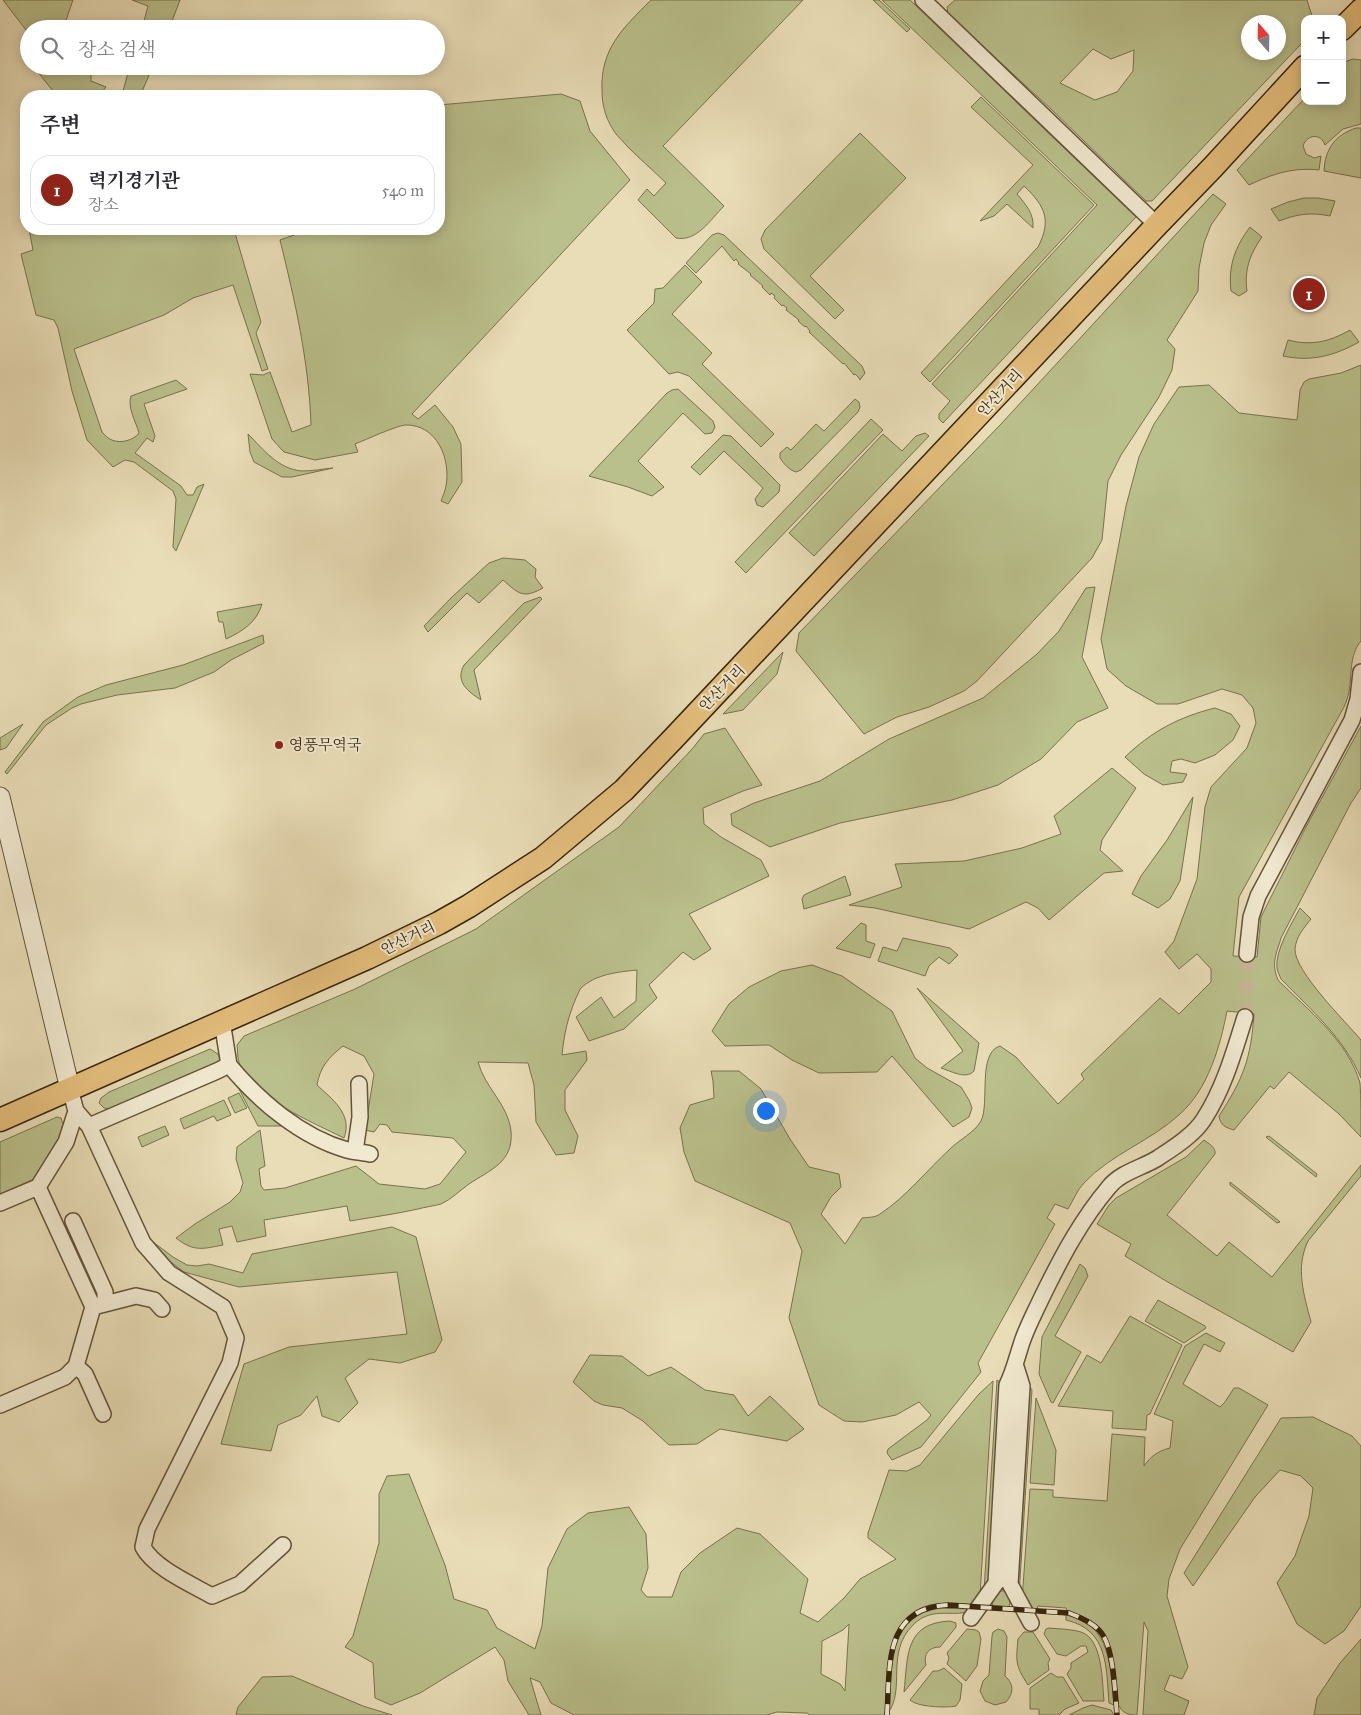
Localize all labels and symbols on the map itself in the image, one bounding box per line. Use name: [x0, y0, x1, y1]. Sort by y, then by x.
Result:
north arrow: [1241, 15, 1286, 60]
pin: 1: [1293, 275, 1325, 313]
street label: 안산거리: [974, 366, 1026, 420]
street label: 안산거리: [695, 661, 749, 715]
place label: 영풍무역국: [289, 736, 362, 754]
marker: 영풍무역국: [273, 739, 285, 751]
street label: 안산거리: [378, 917, 438, 959]
your location: [753, 1098, 779, 1124]

